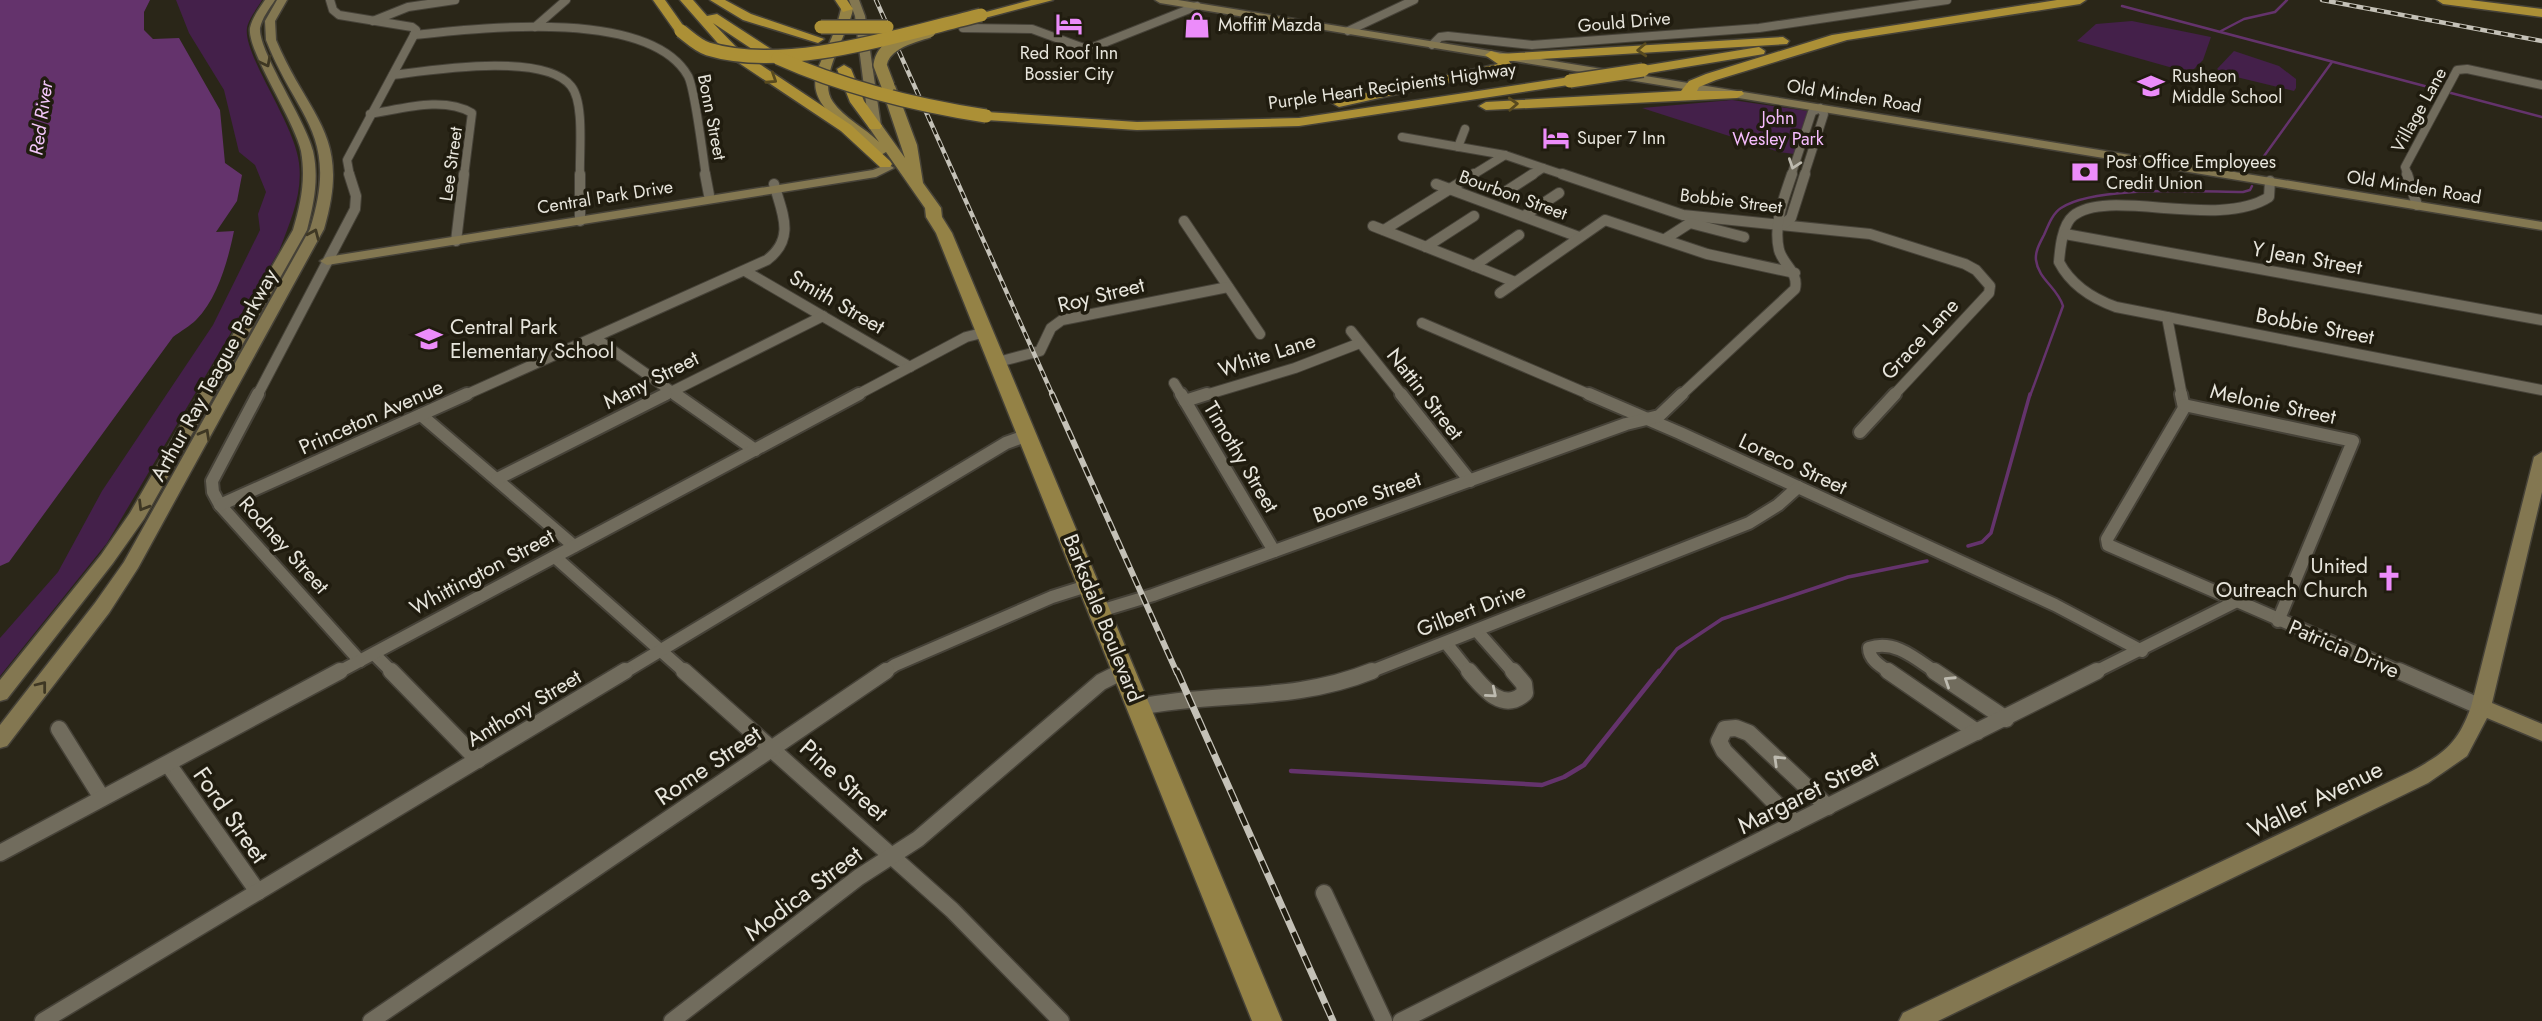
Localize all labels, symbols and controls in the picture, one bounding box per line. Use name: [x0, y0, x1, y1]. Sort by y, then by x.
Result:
street label: Gould Drive: [1577, 5, 1671, 39]
hotel icon: Red Roof Inn Bossier City: [1054, 9, 1084, 39]
shop icon: Moffitt Mazda: [1182, 10, 1212, 40]
place label: Moffitt Mazda: [1218, 12, 1322, 38]
place label: Red Roof Inn Bossier City: [1020, 40, 1118, 87]
one-way arrow: [1636, 43, 1647, 58]
one-way arrow: [258, 55, 272, 67]
street label: Purple Heart Recipients Highway: [1266, 56, 1518, 116]
place label: Rusheon Middle School: [2172, 63, 2282, 110]
street label: Village Lane: [2385, 63, 2453, 157]
one-way arrow: [764, 71, 777, 84]
school or university icon: Rusheon Middle School: [2136, 71, 2166, 101]
street label: Bonn Street: [691, 72, 733, 163]
street label: Old Minden Road: [1785, 73, 1923, 119]
water label: Red River: [22, 77, 60, 157]
one-way arrow: [1508, 97, 1519, 112]
park label: John Wesley Park: [1732, 105, 1824, 152]
hotel icon: Super 7 Inn: [1541, 123, 1571, 153]
street label: Lee Street: [433, 124, 469, 203]
place label: Super 7 Inn: [1577, 125, 1666, 151]
place label: Post Office Employees Credit Union: [2106, 149, 2276, 196]
bank icon: Post Office Employees Credit Union: [2070, 157, 2100, 187]
one-way arrow: [1788, 158, 1802, 170]
street label: Bourbon Street: [1455, 163, 1571, 227]
street label: Old Minden Road: [2345, 164, 2483, 210]
street label: Central Park Drive: [535, 173, 675, 221]
street label: Bobbie Street: [1678, 182, 1784, 220]
one-way arrow: [306, 229, 320, 242]
street label: Y Jean Street: [2250, 234, 2364, 282]
street label: Arthur Ray Teague Parkway: [143, 263, 285, 487]
street label: Smith Street: [784, 263, 890, 341]
street label: Roy Street: [1054, 270, 1148, 320]
street label: Grace Lane: [1874, 291, 1966, 387]
street label: Bobbie Street: [2253, 300, 2377, 352]
place label: Central Park Elementary School: [450, 312, 614, 366]
school or university icon: Central Park Elementary School: [414, 324, 444, 354]
street label: White Lane: [1214, 325, 1320, 385]
street label: Nattin Street: [1380, 342, 1470, 446]
street label: Many Street: [598, 343, 704, 417]
street label: Princeton Avenue: [294, 372, 448, 462]
street label: Melonie Street: [2207, 376, 2339, 432]
street label: Timothy Street: [1196, 396, 1286, 518]
street label: Loreco Street: [1734, 426, 1852, 502]
one-way arrow: [197, 428, 210, 441]
street label: Boone Street: [1309, 464, 1425, 530]
street label: Rodney Street: [232, 489, 336, 601]
one-way arrow: [139, 498, 152, 511]
street label: Whittington Street: [404, 521, 560, 623]
street label: Barksdale Boulevard: [1056, 529, 1150, 707]
place label: United Outreach Church: [2216, 551, 2368, 605]
church icon: United Outreach Church: [2374, 563, 2404, 593]
street label: Gilbert Drive: [1412, 575, 1530, 645]
street label: Patricia Drive: [2284, 612, 2404, 686]
street label: Anthony Street: [461, 662, 587, 754]
one-way arrow: [1943, 677, 1956, 690]
one-way arrow: [33, 681, 46, 694]
one-way arrow: [1484, 685, 1497, 697]
street label: Rome Street: [648, 716, 769, 814]
street label: Pine Street: [792, 731, 896, 830]
street label: Margaret Street: [1731, 741, 1885, 843]
street label: Waller Avenue: [2241, 751, 2389, 847]
one-way arrow: [1773, 756, 1786, 768]
street label: Ford Street: [185, 760, 277, 871]
street label: Modica Street: [737, 837, 870, 949]

